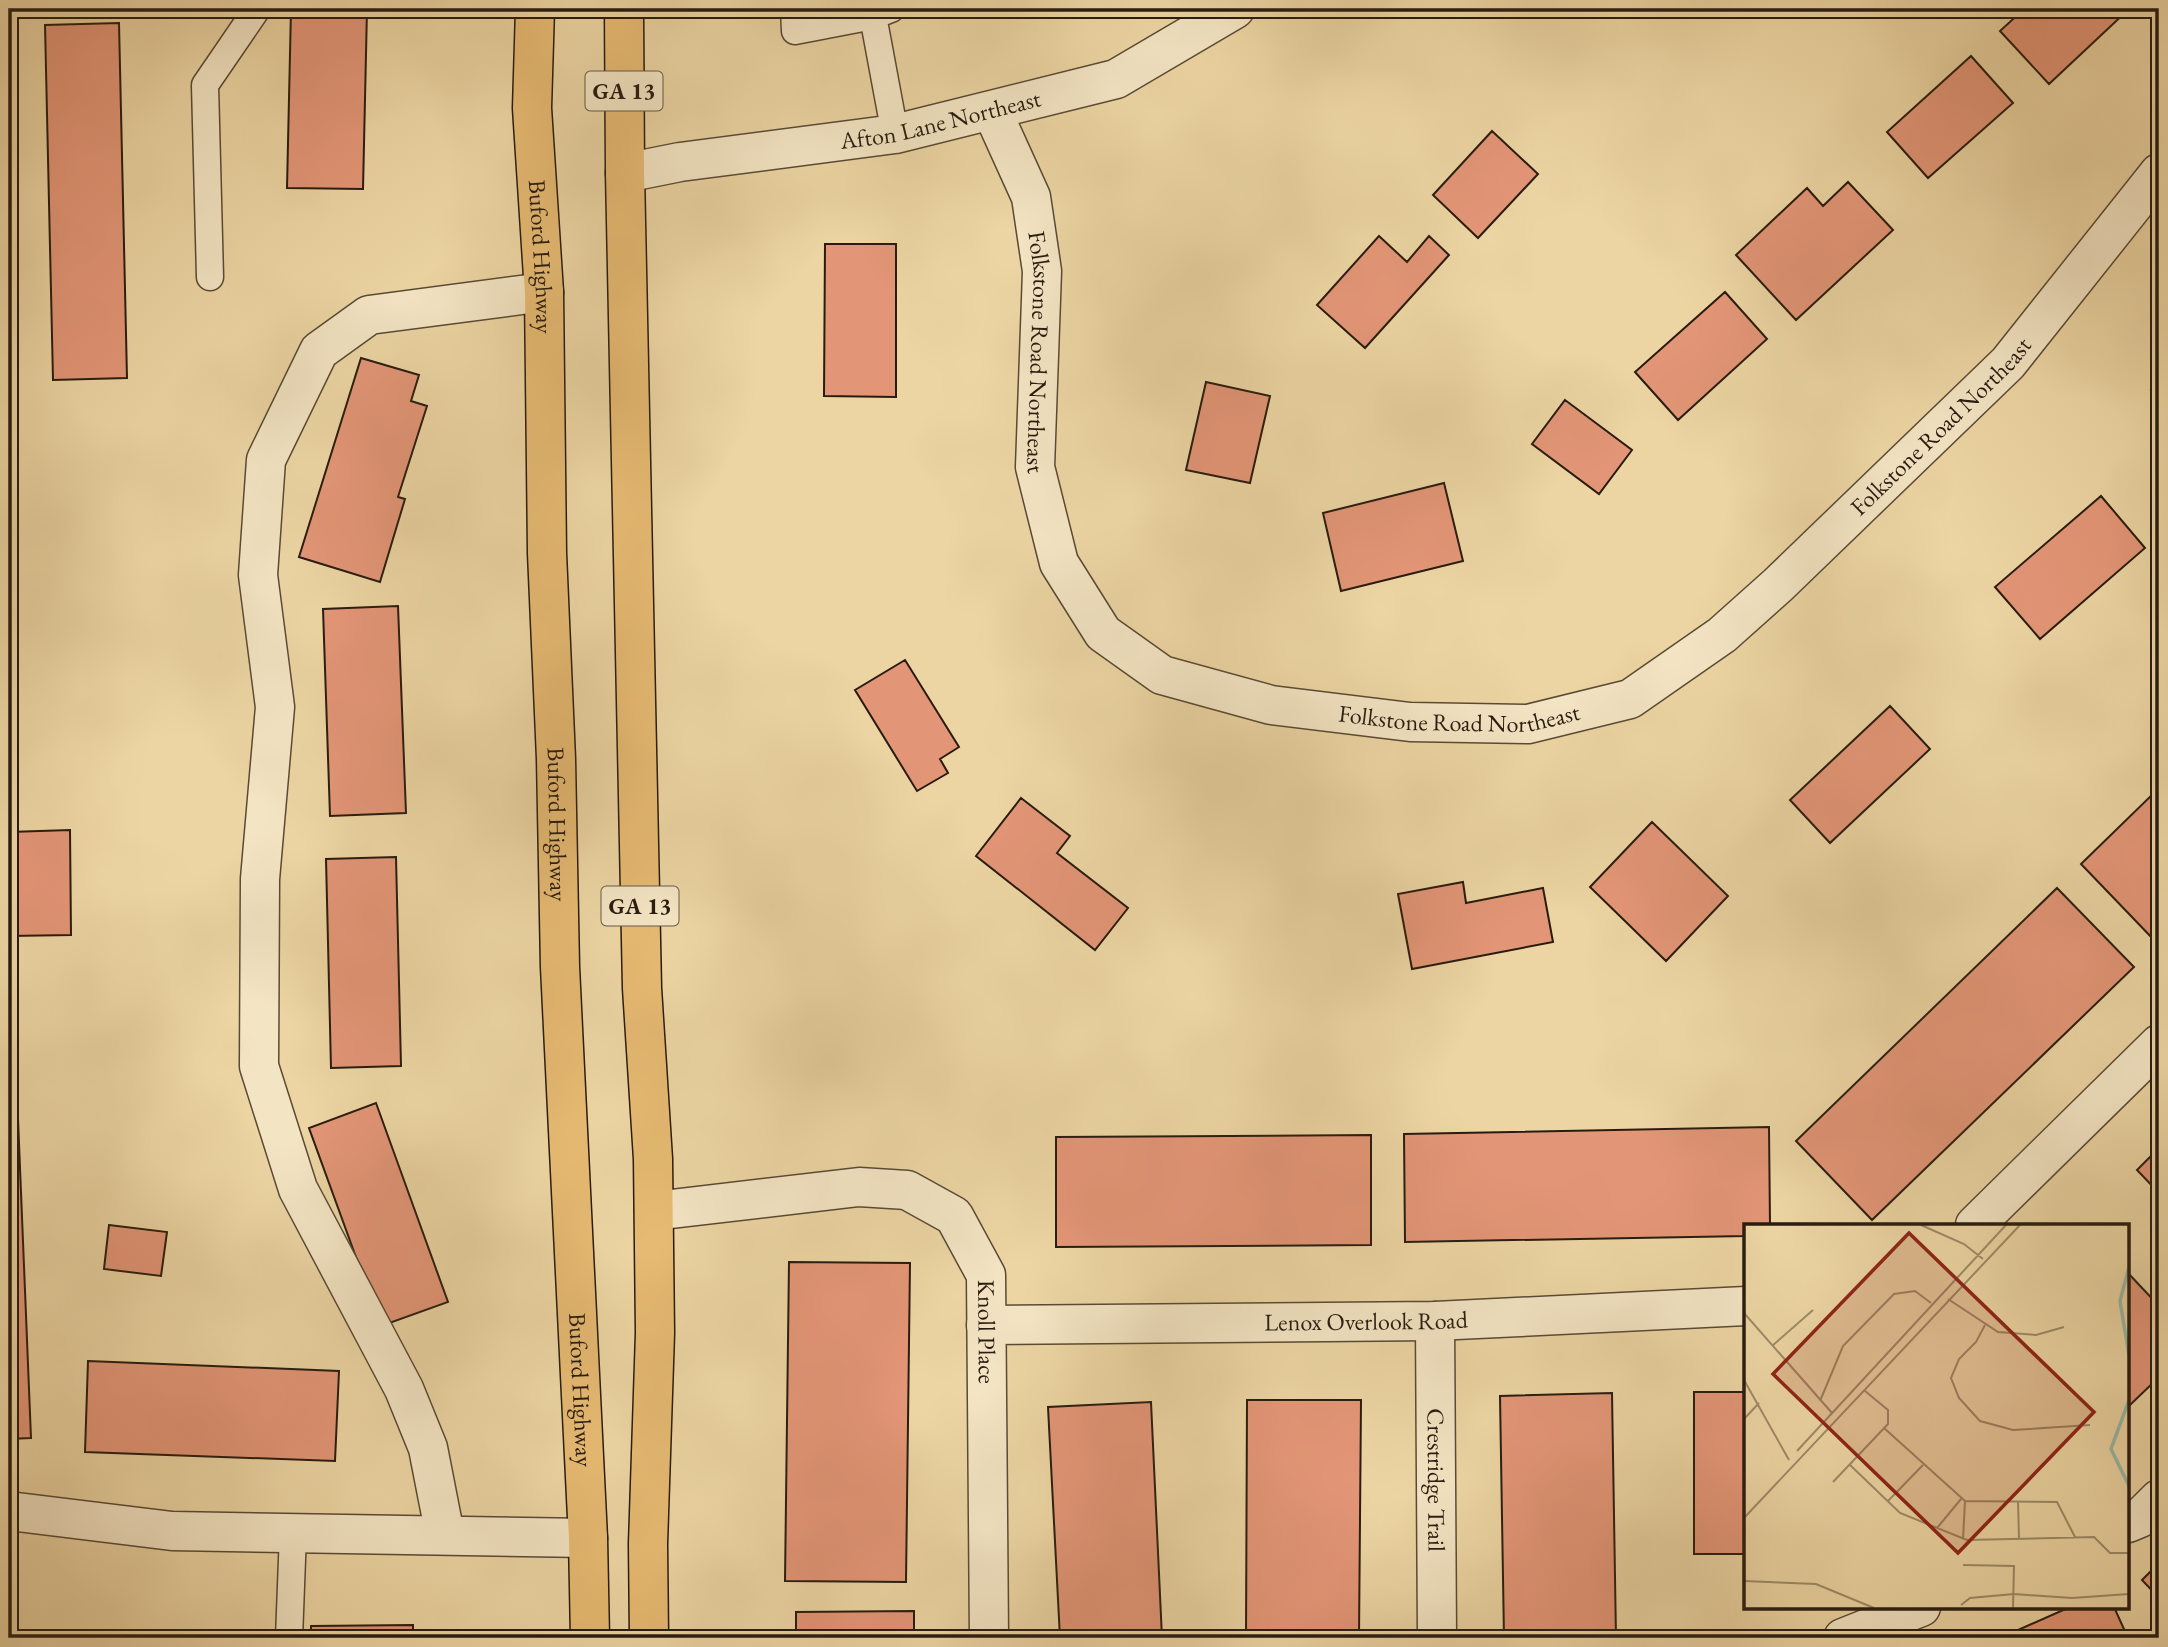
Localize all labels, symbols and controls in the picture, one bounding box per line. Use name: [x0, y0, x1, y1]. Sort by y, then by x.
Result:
road number: GA 13: [586, 72, 662, 110]
street label: Afton Lane Northeast: [837, 82, 1044, 156]
street label: Buford Highway: [522, 179, 560, 334]
street label: Folkstone Road Northeast: [1020, 229, 1058, 477]
street label: Folkstone Road Northeast: [1843, 330, 2038, 522]
street label: Folkstone Road Northeast: [1337, 696, 1583, 739]
street label: Buford Highway: [541, 747, 575, 902]
road number: GA 13: [602, 886, 678, 925]
inset map: [1744, 1224, 2130, 1608]
street label: Knoll Place: [971, 1279, 1003, 1384]
street label: Lenox Overlook Road: [1264, 1303, 1469, 1338]
street label: Buford Highway: [562, 1312, 601, 1468]
street label: Crestridge Trail: [1421, 1408, 1452, 1552]

